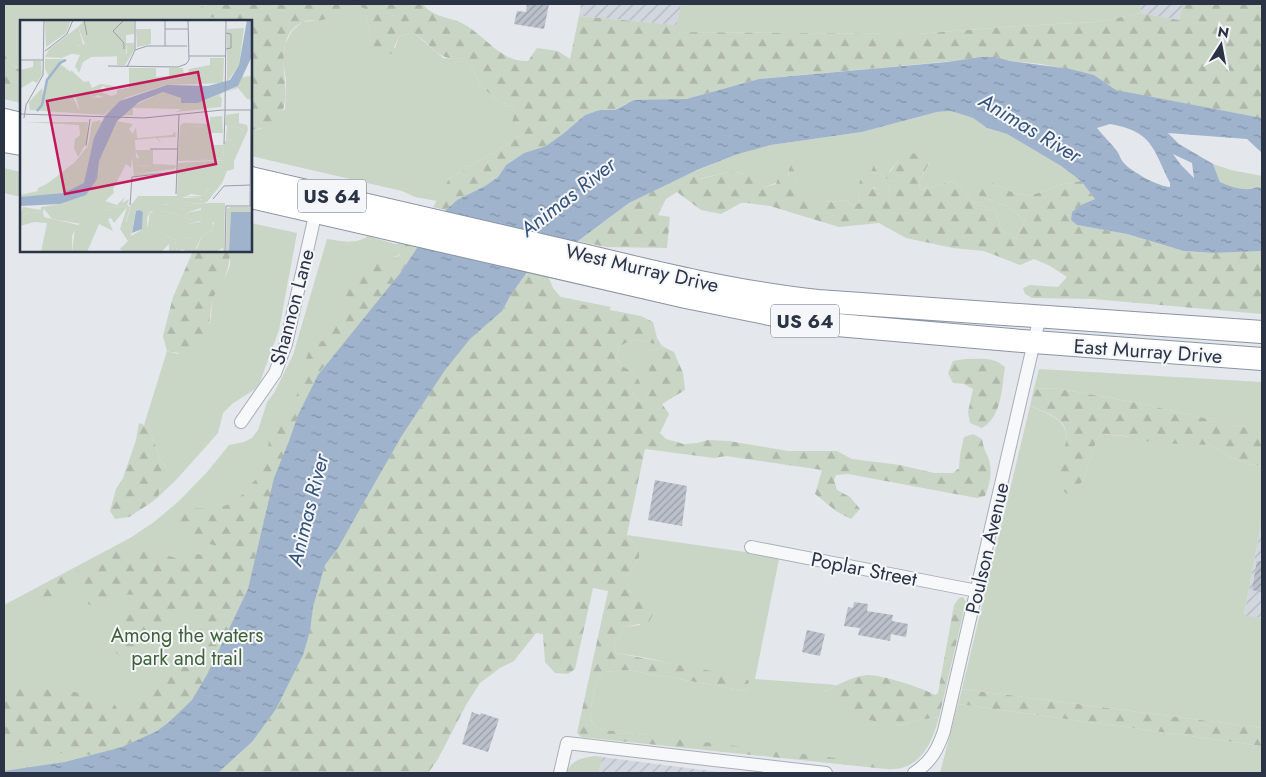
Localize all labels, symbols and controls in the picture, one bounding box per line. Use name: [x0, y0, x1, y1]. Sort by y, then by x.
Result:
inset map: [20, 20, 252, 252]
north arrow: [1196, 20, 1246, 70]
text: N: [1216, 21, 1231, 43]
water label: Animas River: [972, 85, 1088, 171]
water label: Animas River: [513, 149, 623, 245]
road number: US 64: [298, 180, 366, 212]
street label: West Murray Drive: [562, 237, 721, 300]
street label: Shannon Lane: [263, 246, 322, 368]
road number: US 64: [771, 304, 839, 338]
street label: East Murray Drive: [1073, 332, 1223, 371]
water label: Animas River: [279, 450, 337, 570]
street label: Poulson Avenue: [958, 479, 1017, 617]
street label: Poplar Street: [808, 545, 920, 594]
park label: Among the waters park and trail: [111, 621, 263, 673]

